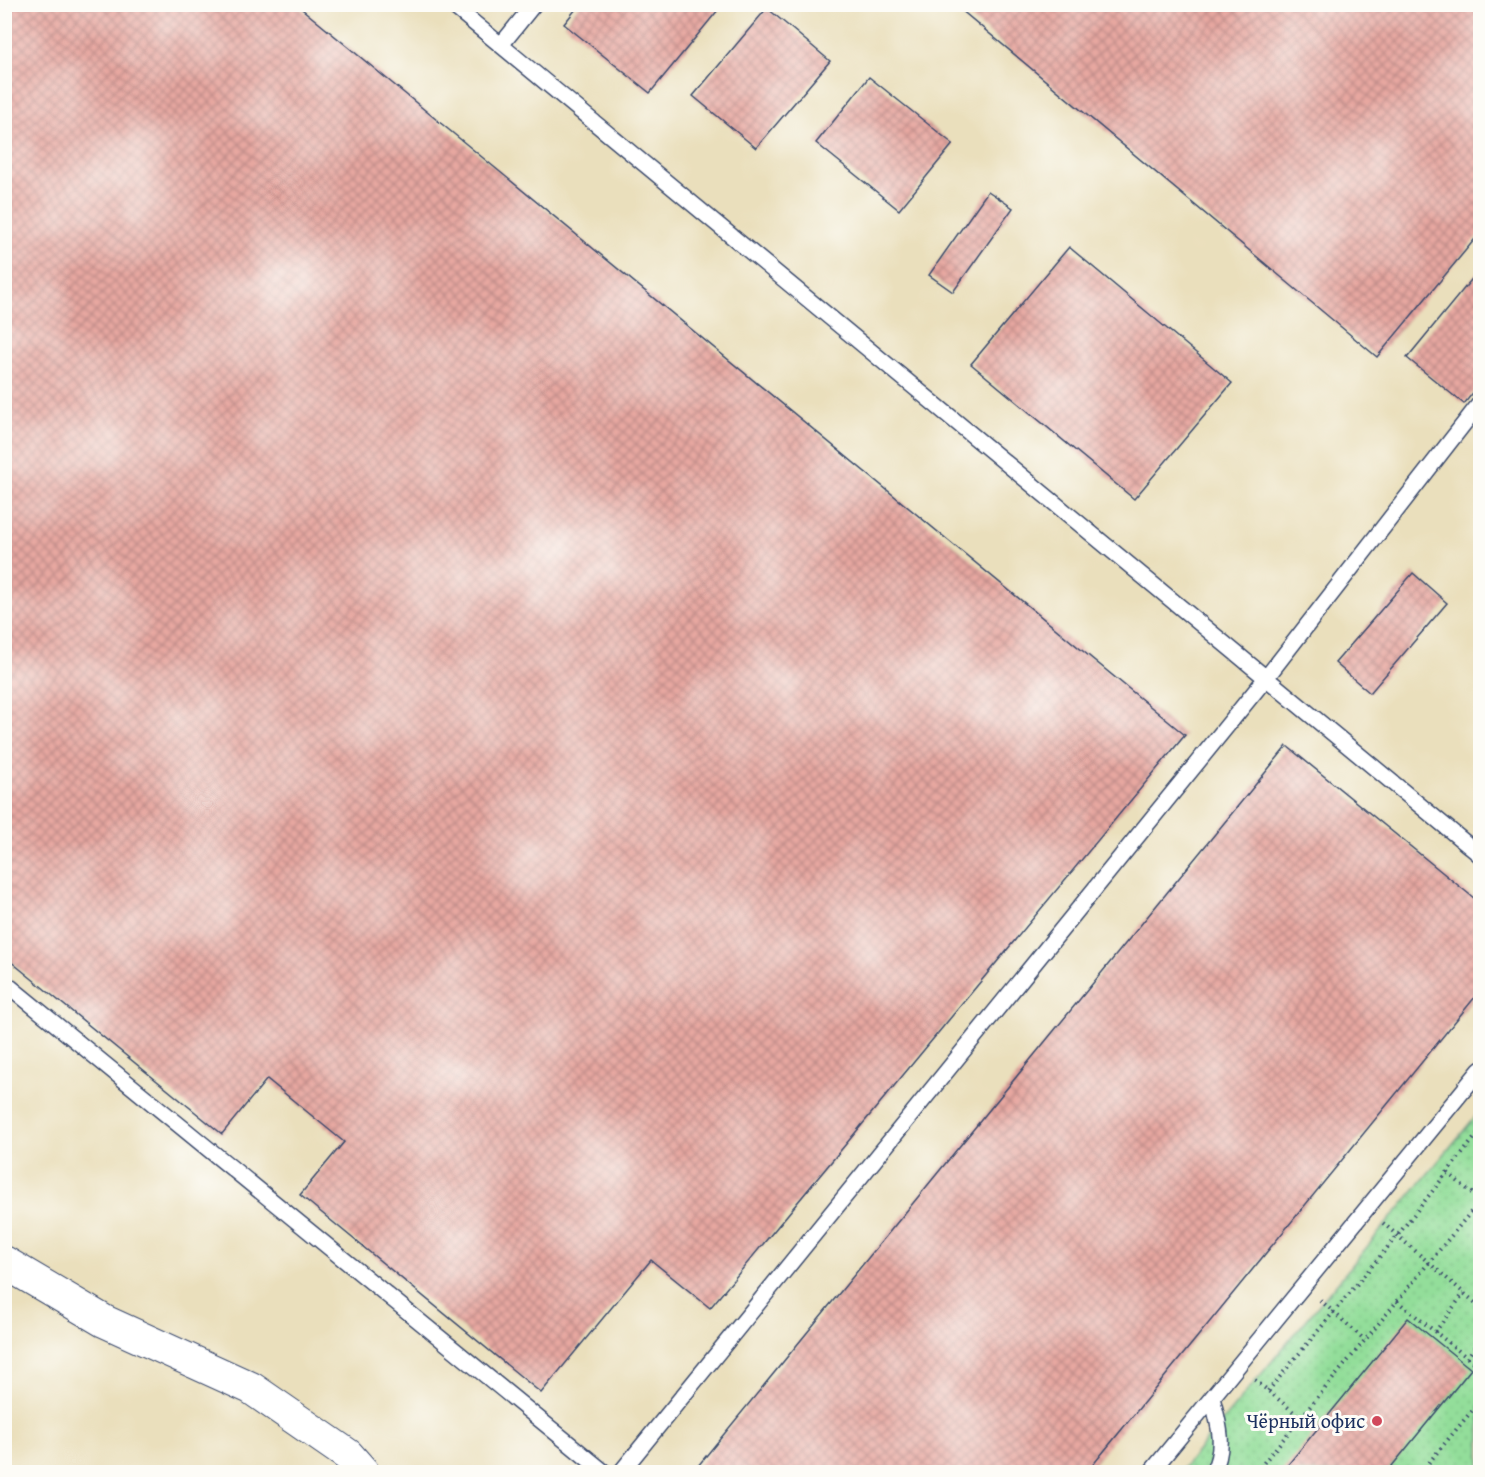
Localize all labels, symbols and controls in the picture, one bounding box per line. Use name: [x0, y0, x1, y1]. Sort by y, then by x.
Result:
place label: Чёрный офис: [1246, 1406, 1365, 1435]
marker: Чёрный офис: [1370, 1414, 1384, 1428]

